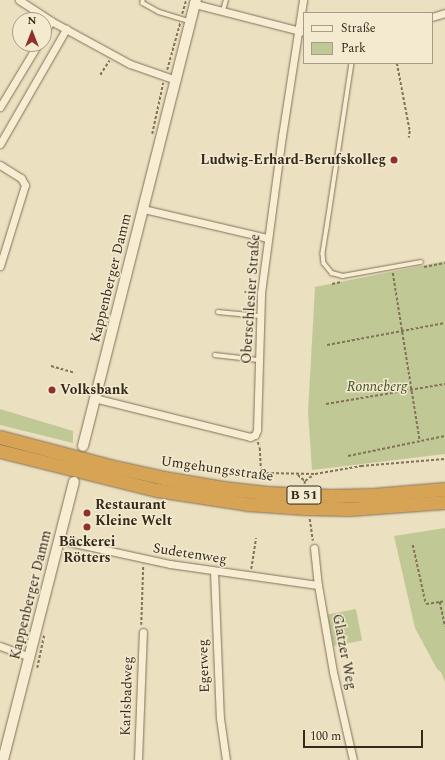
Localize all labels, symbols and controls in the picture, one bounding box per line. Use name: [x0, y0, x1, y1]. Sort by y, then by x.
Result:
north arrow: [12, 12, 52, 52]
text: N: [28, 12, 36, 29]
legend: [303, 12, 433, 64]
text: Straße: [341, 19, 376, 38]
text: Park: [341, 39, 366, 58]
place label: Ludwig-Erhard-Berufskolleg: [200, 152, 386, 168]
marker: Ludwig-Erhard-Berufskolleg: [389, 155, 399, 165]
street label: Kappenberger Damm: [87, 212, 135, 344]
street label: Oberschlesier Straße: [238, 234, 264, 364]
park label: Ronneberg: [347, 379, 407, 395]
place label: Volksbank: [60, 382, 129, 398]
marker: Volksbank: [47, 385, 57, 395]
street label: Umgehungsstraße: [160, 453, 274, 485]
road number: B 51: [286, 484, 322, 506]
place label: Restaurant Kleine Welt: [95, 497, 172, 530]
marker: Restaurant Kleine Welt: [82, 508, 92, 518]
marker: Bäckerei Rötters: [82, 522, 92, 532]
street label: Kappenberger Damm: [7, 529, 55, 661]
place label: Bäckerei Rötters: [59, 534, 115, 566]
street label: Sudetenweg: [152, 540, 228, 568]
street label: Glatzer Weg: [328, 613, 360, 691]
street label: Egerweg: [195, 639, 213, 693]
street label: Karlsbadweg: [117, 656, 137, 736]
scale bar: [305, 722, 425, 748]
text: 100 m: [310, 727, 341, 746]

